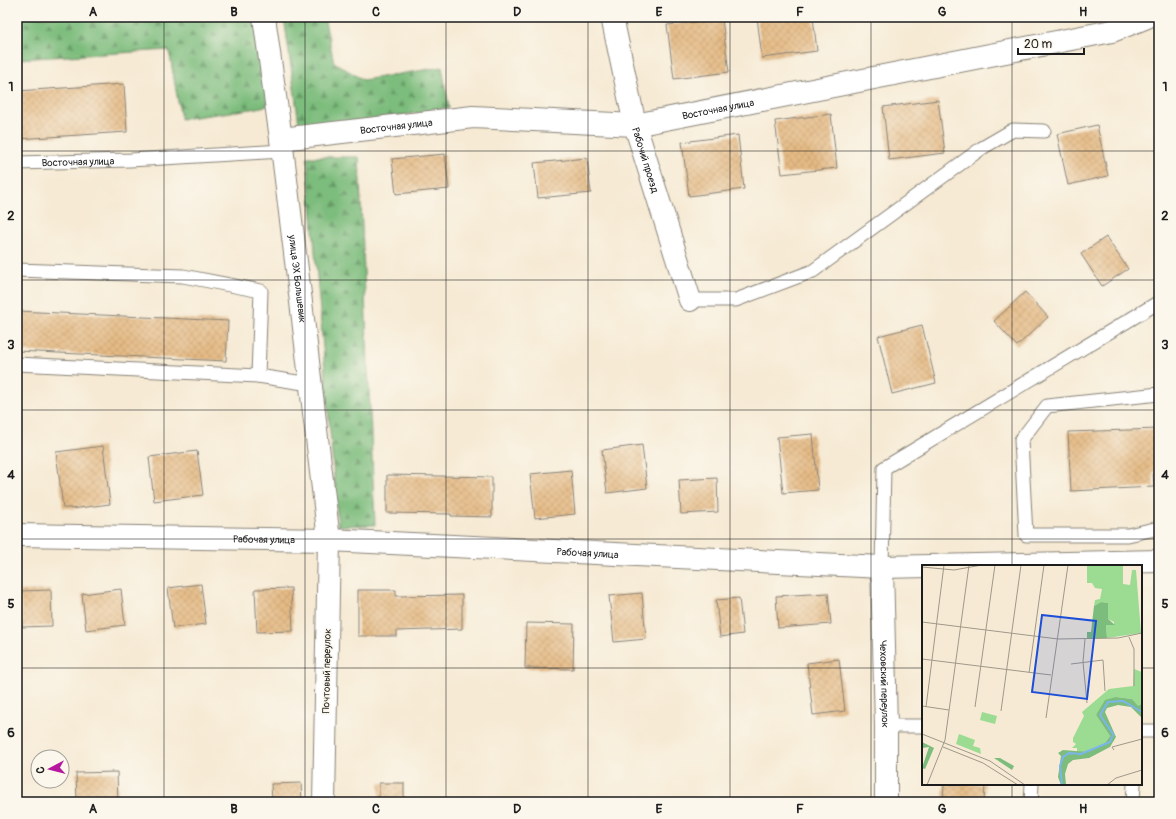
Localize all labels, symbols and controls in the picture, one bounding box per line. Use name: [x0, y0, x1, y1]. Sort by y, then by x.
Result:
text: A: [89, 4, 98, 20]
text: B: [230, 4, 238, 20]
text: C: [372, 4, 380, 20]
text: D: [513, 4, 521, 20]
text: E: [656, 4, 663, 20]
text: F: [796, 4, 804, 20]
text: G: [938, 4, 947, 20]
text: H: [1079, 4, 1087, 20]
scale bar: [1018, 30, 1084, 56]
text: 20 m: [1024, 37, 1053, 52]
text: 1: [8, 79, 14, 95]
text: 1: [1162, 79, 1168, 95]
street label: Восточная улица: [681, 97, 755, 123]
street label: Восточная улица: [359, 117, 434, 137]
street label: Рабочий проезд: [629, 126, 661, 194]
street label: Восточная улица: [41, 155, 115, 169]
text: 2: [7, 208, 15, 224]
text: 2: [1161, 208, 1169, 224]
street label: улица ЭХ Большевик: [286, 233, 308, 324]
text: 3: [7, 337, 15, 353]
text: 3: [1161, 337, 1169, 353]
text: 4: [7, 467, 15, 483]
text: 4: [1161, 467, 1169, 483]
street label: Рабочая улица: [233, 533, 295, 546]
street label: Рабочая улица: [556, 546, 619, 561]
inset map: [922, 565, 1142, 785]
text: 5: [7, 596, 15, 612]
text: 5: [1161, 596, 1169, 612]
street label: Почтовый переулок: [320, 628, 334, 714]
street label: Чеховский переулок: [877, 640, 891, 728]
text: 6: [7, 725, 15, 741]
text: 6: [1161, 725, 1169, 741]
north arrow: [30, 749, 70, 789]
text: С: [34, 766, 47, 774]
text: A: [89, 801, 98, 817]
text: B: [230, 801, 238, 817]
text: C: [372, 801, 380, 817]
text: D: [513, 801, 521, 817]
text: E: [656, 801, 663, 817]
text: F: [796, 801, 804, 817]
text: G: [938, 801, 947, 817]
text: H: [1079, 801, 1087, 817]

